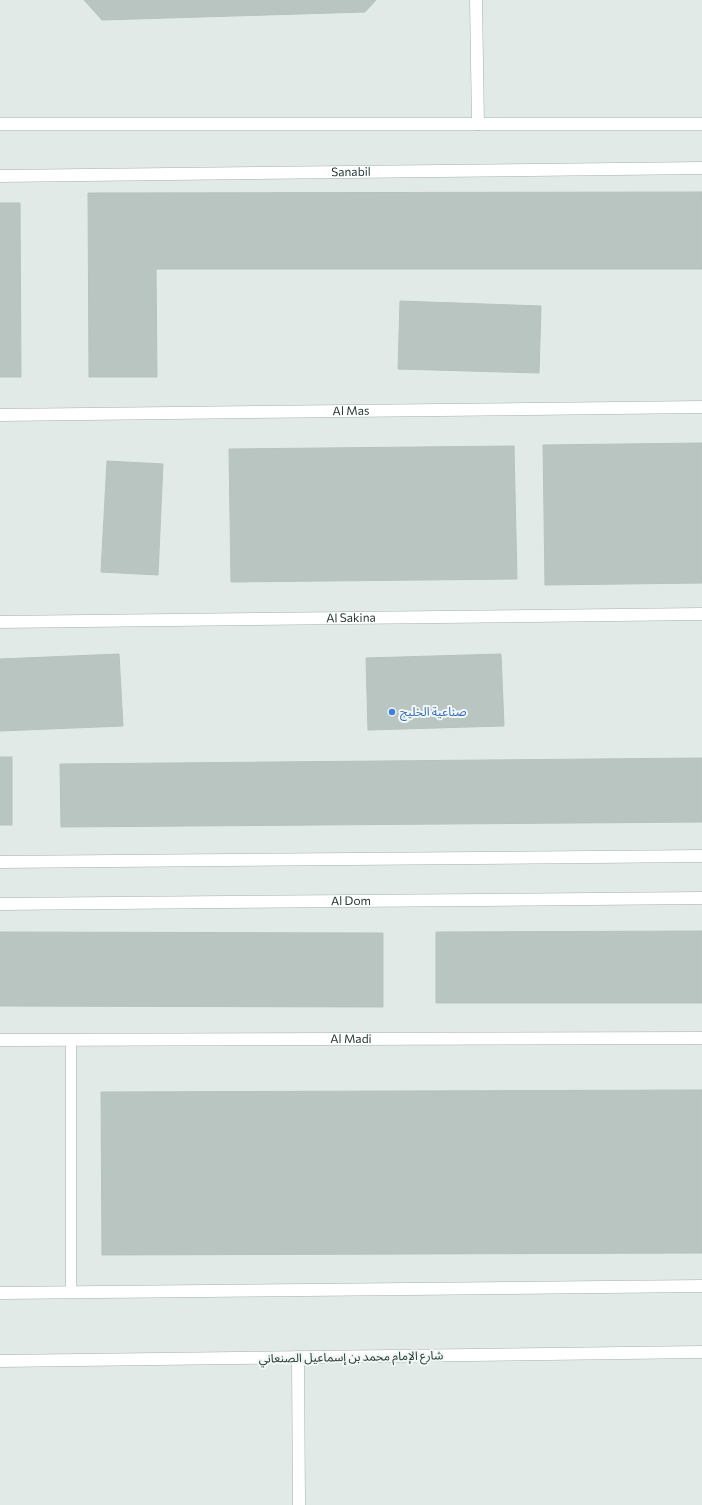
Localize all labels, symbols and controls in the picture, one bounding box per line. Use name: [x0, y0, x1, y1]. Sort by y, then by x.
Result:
street label: Sanabil: [331, 164, 371, 178]
street label: Al Mas: [332, 403, 369, 417]
street label: Al Sakina: [326, 610, 376, 624]
place label: صناعية الخليج: [400, 704, 467, 721]
marker: صناعية الخليج: [387, 707, 397, 717]
street label: Al Dom: [331, 893, 371, 907]
street label: Al Madi: [330, 1031, 372, 1045]
street label: شارع الإمام محمد بن إسماعيل الصنعاني: [258, 1347, 444, 1368]

